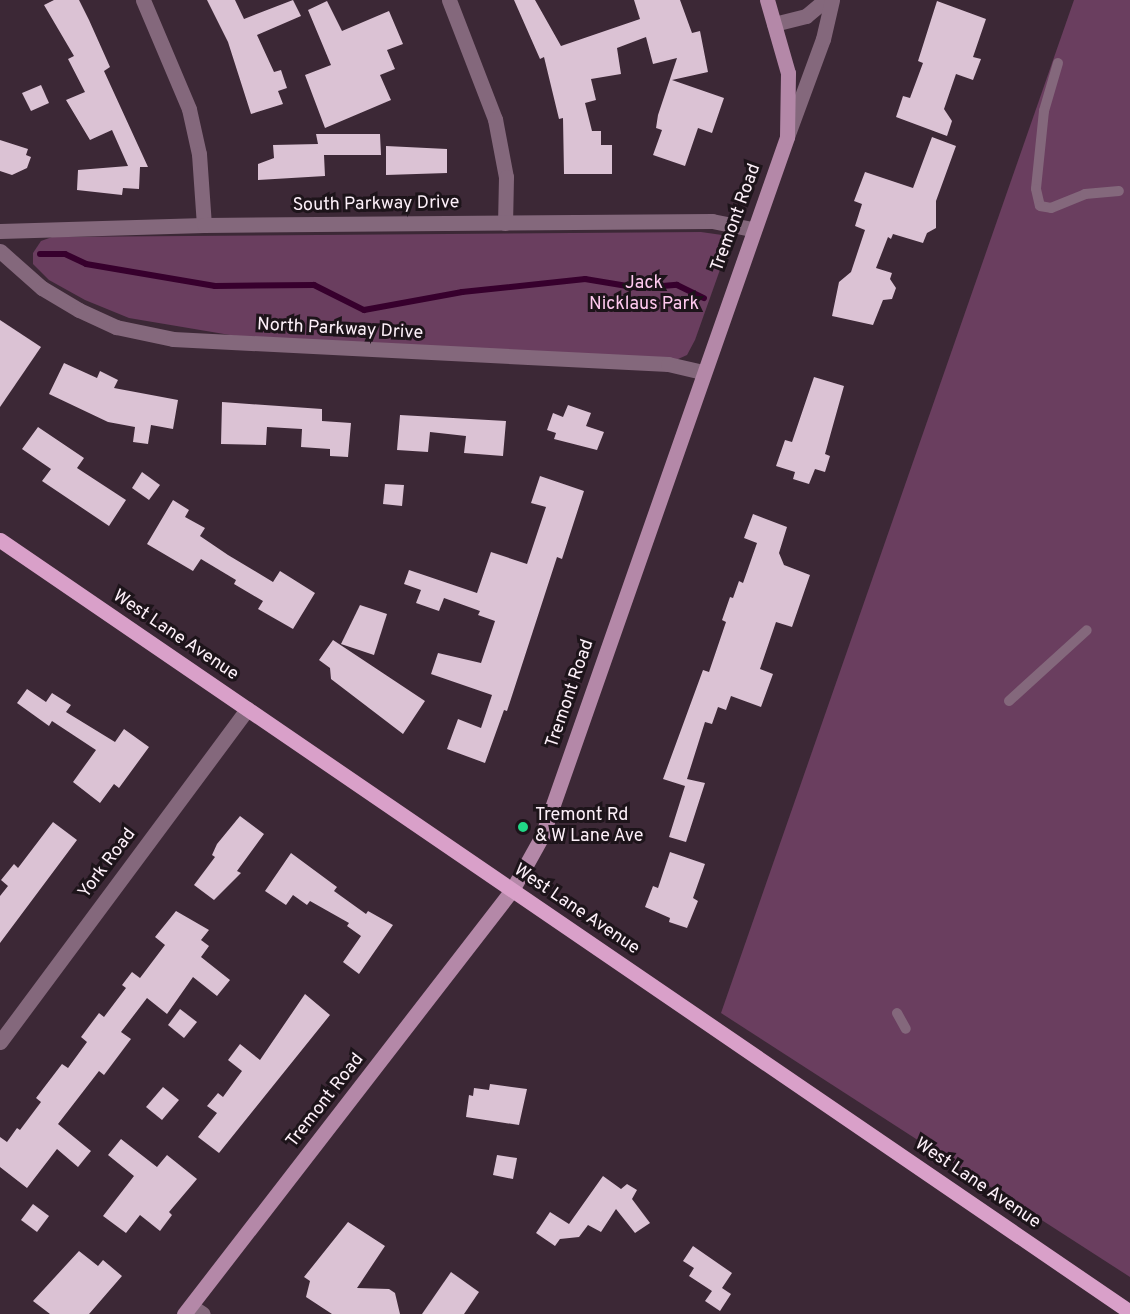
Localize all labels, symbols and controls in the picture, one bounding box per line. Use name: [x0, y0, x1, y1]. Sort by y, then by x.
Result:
street label: Tremont Road: [707, 161, 767, 275]
street label: South Parkway Drive: [292, 193, 460, 217]
park label: Jack Nicklaus Park: [589, 274, 699, 316]
street label: North Parkway Drive: [256, 315, 424, 345]
street label: West Lane Avenue: [108, 586, 242, 686]
street label: Tremont Road: [542, 637, 600, 751]
place label: Tremont Rd & W Lane Ave: [535, 806, 645, 848]
marker: Tremont Rd & W Lane Ave: [516, 820, 530, 834]
street label: York Road: [75, 825, 141, 903]
street label: West Lane Avenue: [509, 860, 643, 960]
street label: Tremont Road: [283, 1050, 369, 1152]
street label: West Lane Avenue: [910, 1134, 1044, 1234]

